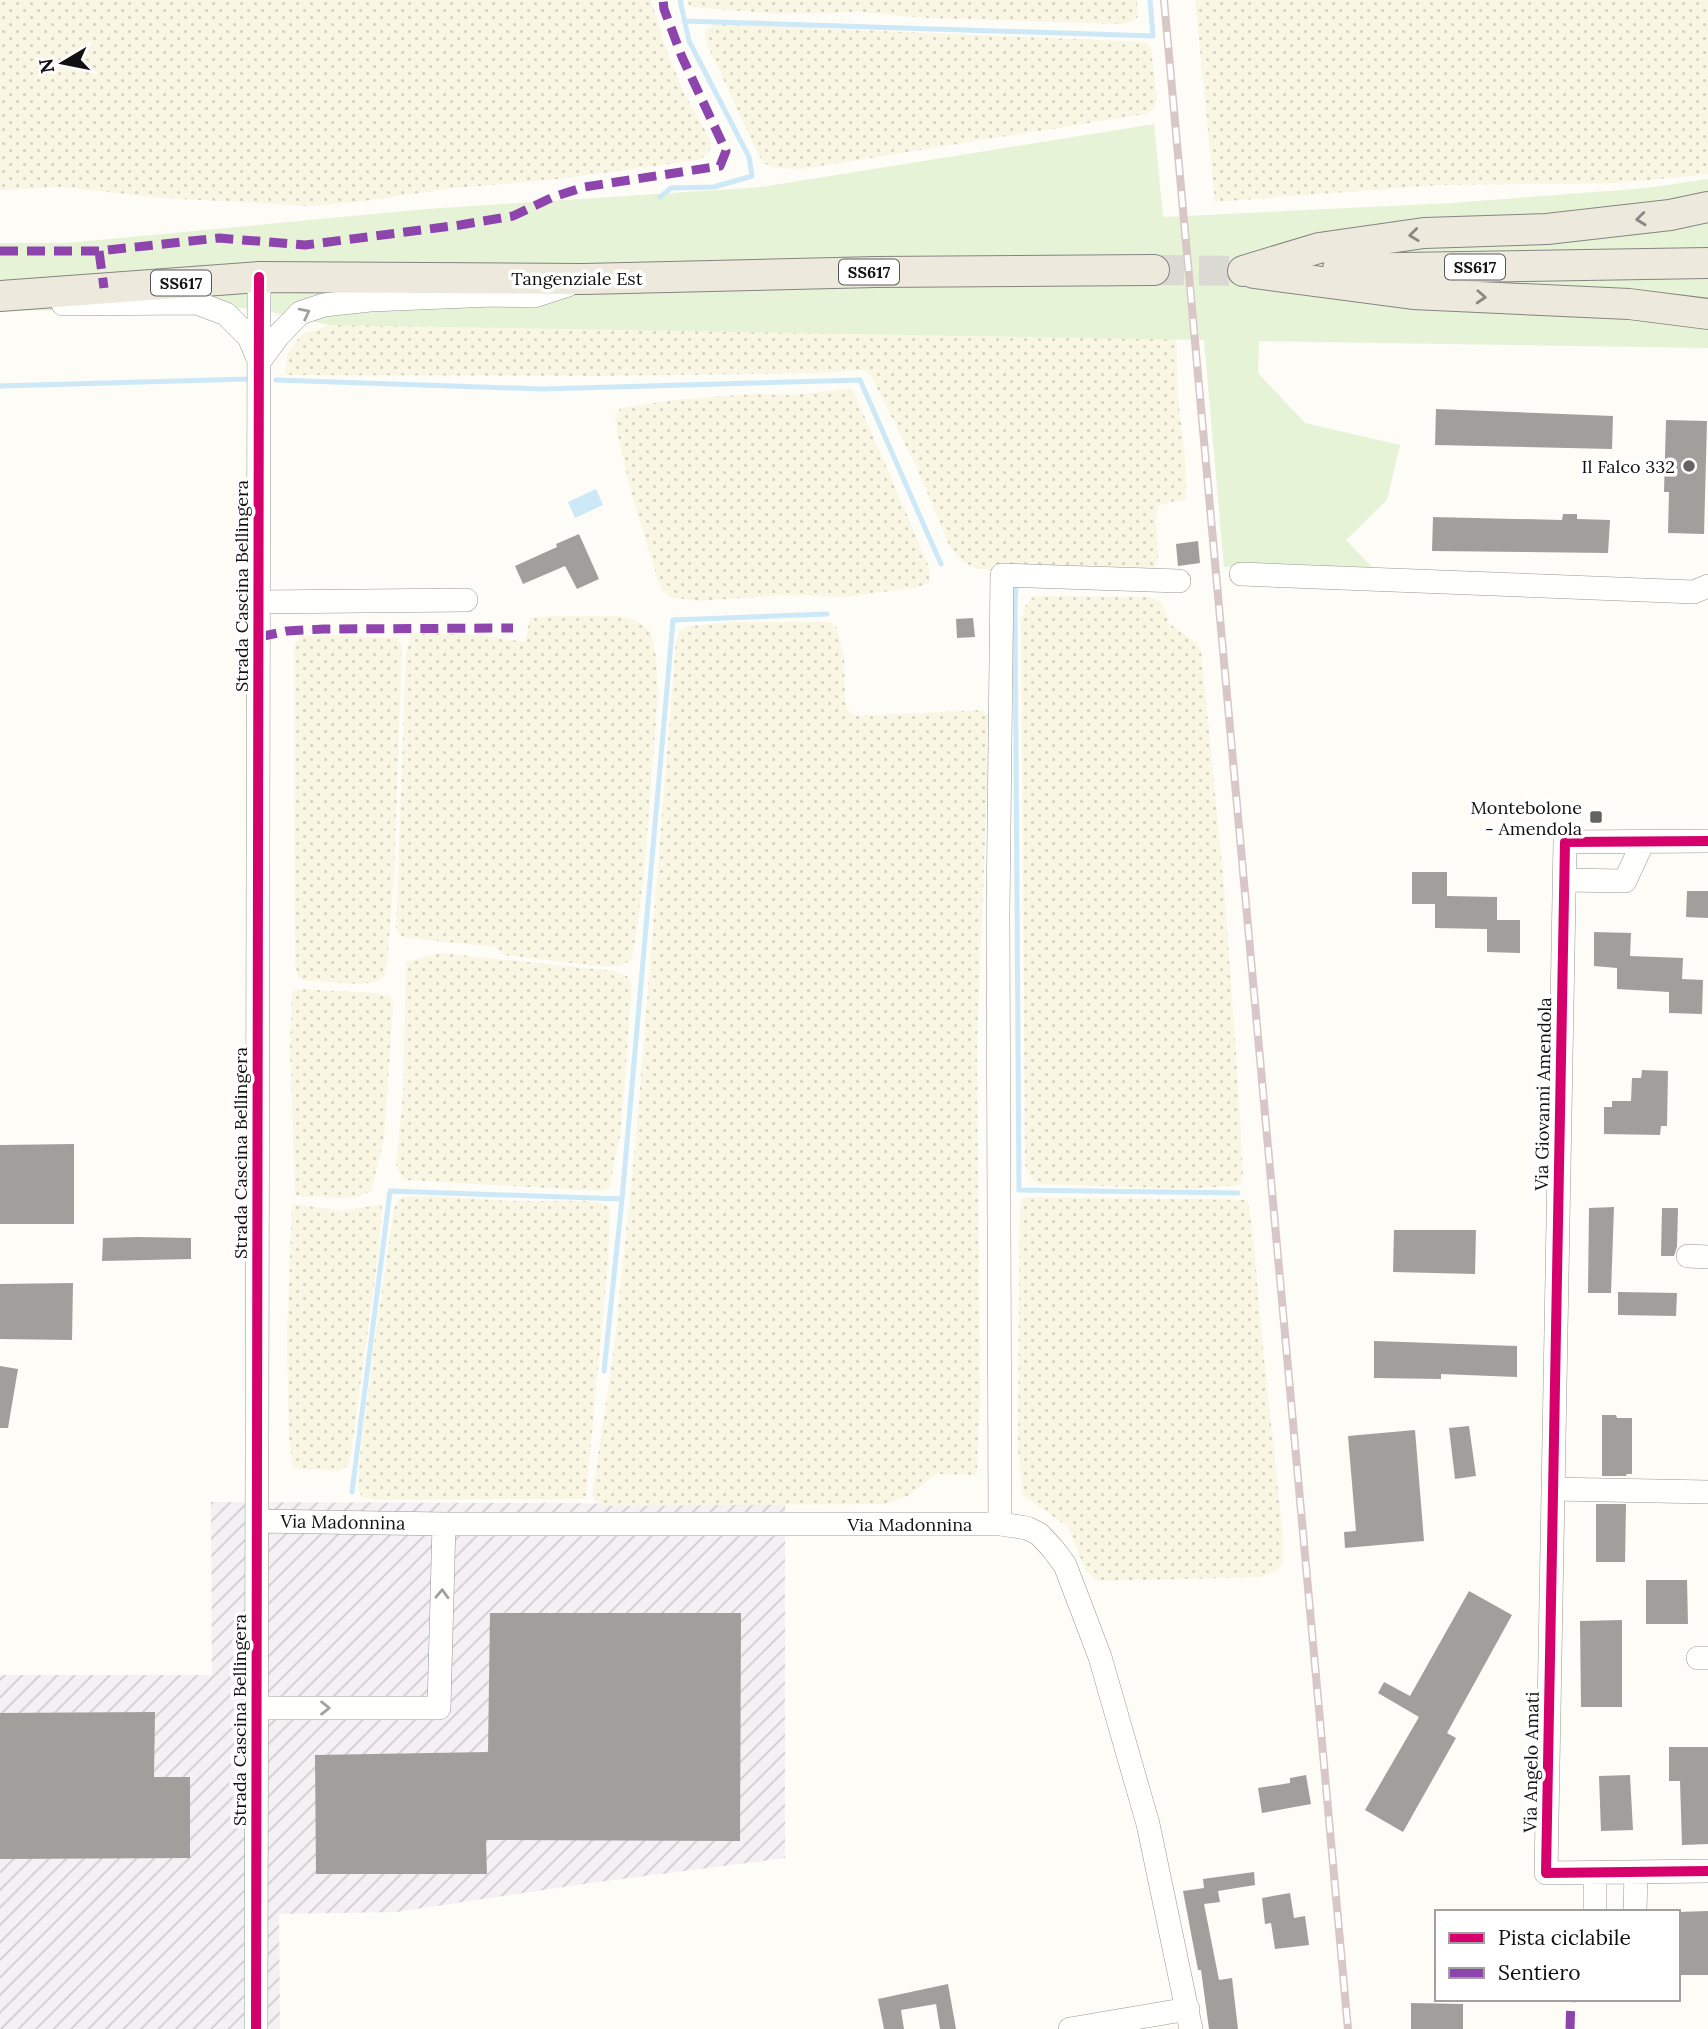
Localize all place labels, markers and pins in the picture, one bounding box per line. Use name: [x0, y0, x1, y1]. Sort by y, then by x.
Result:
place label: Il Falco 332: [1582, 455, 1675, 478]
marker: Il Falco 332: [1681, 458, 1697, 474]
place label: Montebolone - Amendola: [1470, 796, 1582, 840]
marker: Montebolone - Amendola: [1588, 809, 1604, 825]

